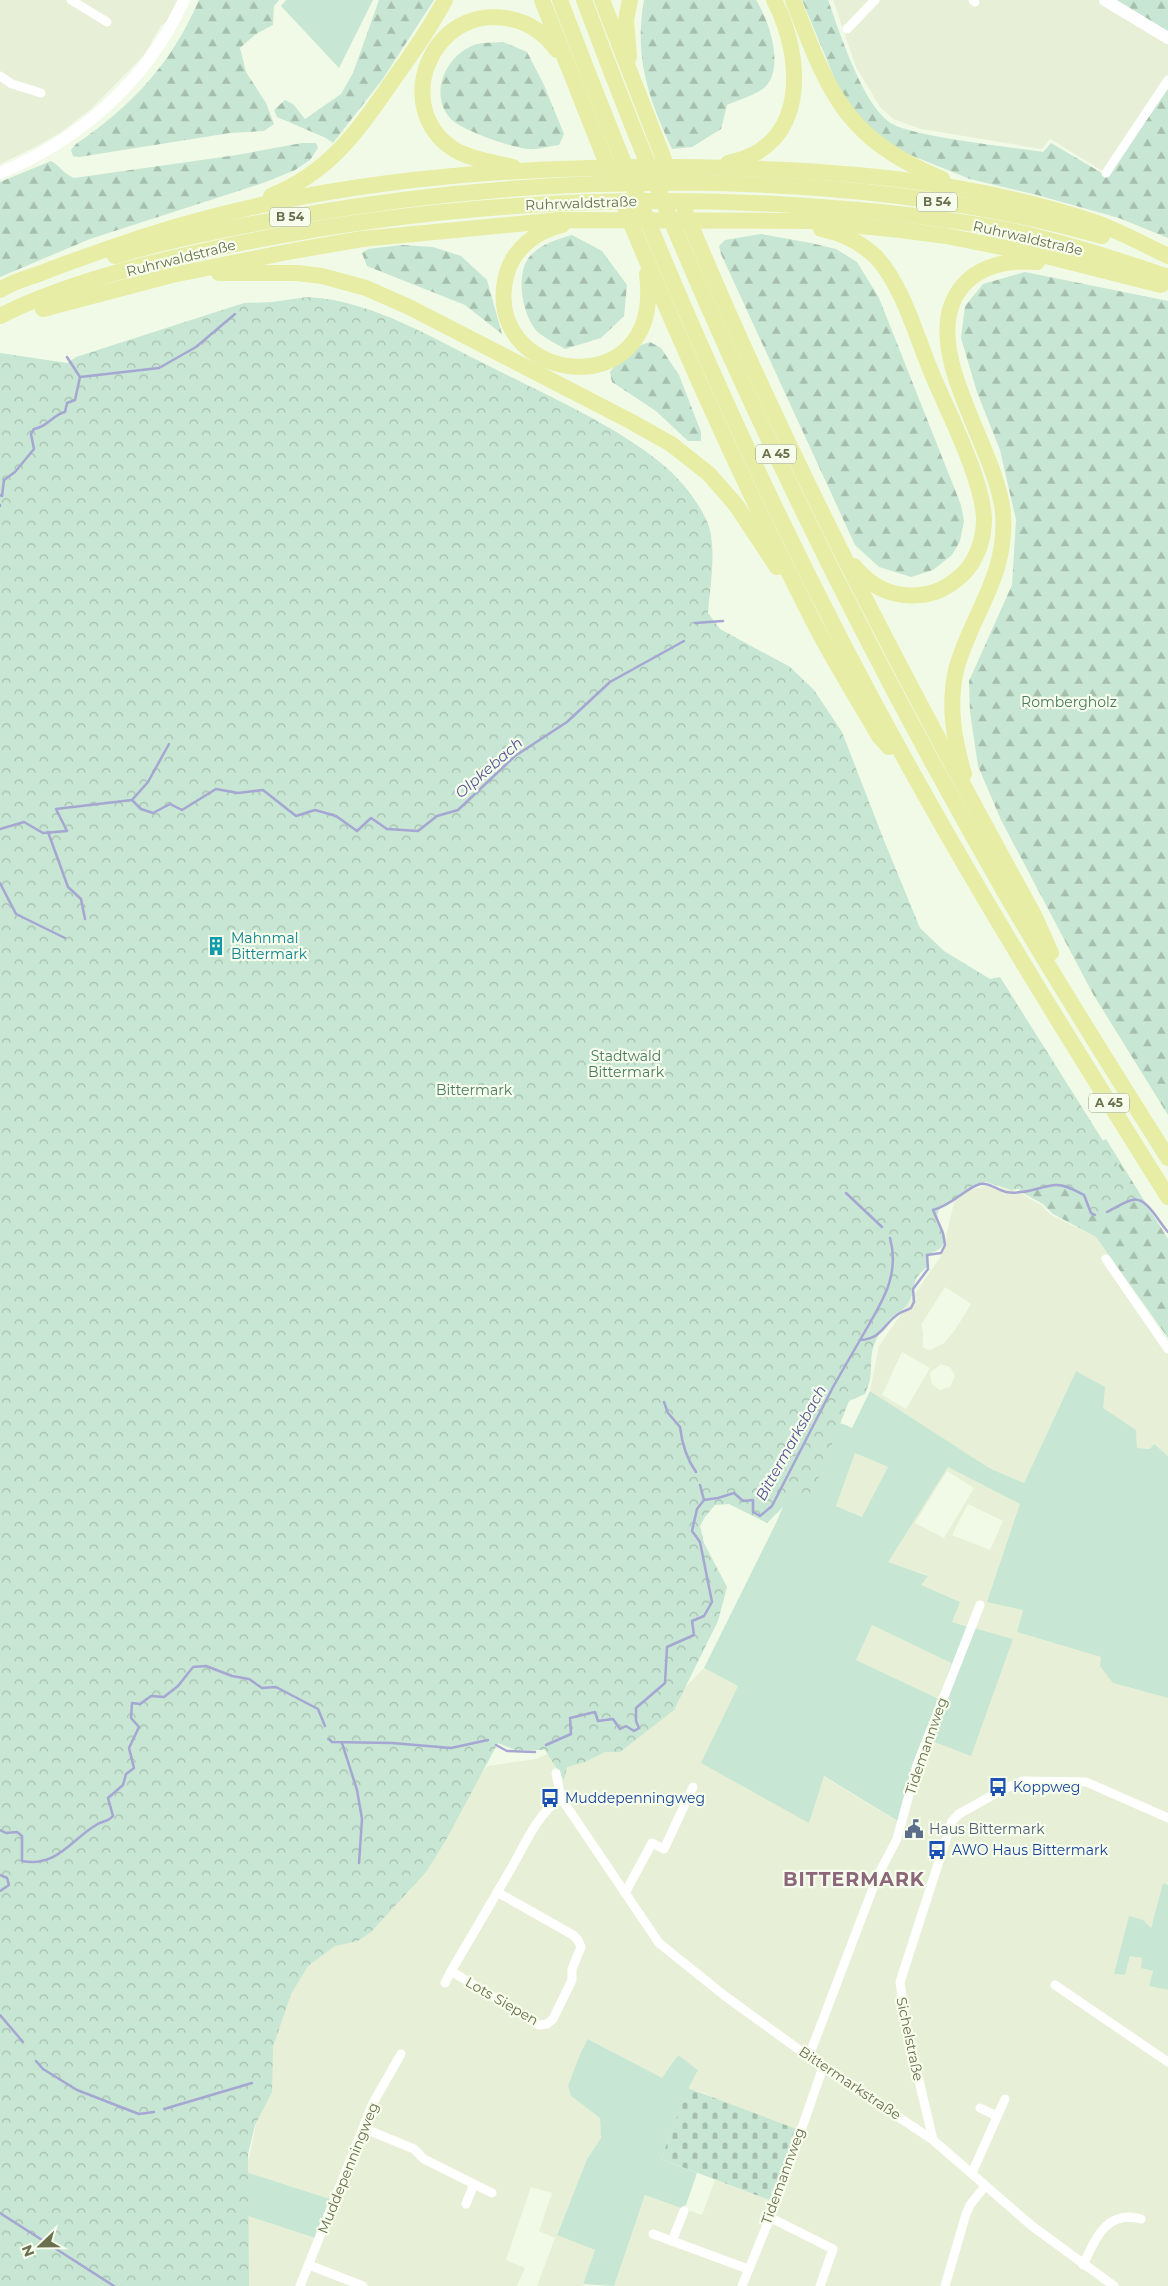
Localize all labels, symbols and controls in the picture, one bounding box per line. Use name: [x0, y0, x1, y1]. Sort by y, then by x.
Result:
street label: Ruhrwaldstraße: [525, 192, 637, 214]
road number: B 54: [917, 192, 957, 212]
road number: B 54: [270, 208, 310, 226]
street label: Ruhrwaldstraße: [971, 217, 1085, 259]
street label: Ruhrwaldstraße: [124, 236, 238, 280]
road number: A 45: [756, 444, 796, 464]
park label: Rombergholz: [1021, 693, 1117, 711]
water label: Olpkebach: [451, 733, 526, 802]
place label: Mahnmal Bittermark: [231, 929, 308, 963]
building icon: Mahnmal Bittermark: [205, 935, 227, 957]
park label: Stadtwald Bittermark: [588, 1047, 665, 1081]
park label: Bittermark: [436, 1081, 513, 1099]
road number: A 45: [1089, 1094, 1129, 1112]
water label: Bittermarksbach: [751, 1382, 830, 1504]
street label: Tidemannweg: [901, 1695, 951, 1797]
bus stop icon: Koppweg: [987, 1776, 1009, 1798]
place label: Koppweg: [1013, 1778, 1080, 1796]
bus stop icon: Muddepenningweg: [539, 1787, 561, 1809]
place label: Muddepenningweg: [565, 1789, 705, 1807]
public building icon: Haus Bittermark: [903, 1818, 925, 1840]
place label: Haus Bittermark: [929, 1820, 1045, 1838]
bus stop icon: AWO Haus Bittermark: [926, 1839, 948, 1861]
place label: AWO Haus Bittermark: [952, 1841, 1108, 1859]
district label: BITTERMARK: [783, 1868, 925, 1891]
street label: Lots Siepen: [462, 1973, 542, 2029]
street label: Sichelstraße: [892, 1995, 928, 2083]
street label: Bittermarkstraße: [795, 2042, 905, 2124]
street label: Muddepenningweg: [313, 2100, 383, 2236]
street label: Tidemannweg: [757, 2125, 809, 2227]
north arrow: [15, 2221, 65, 2271]
text: N: [17, 2242, 38, 2259]

